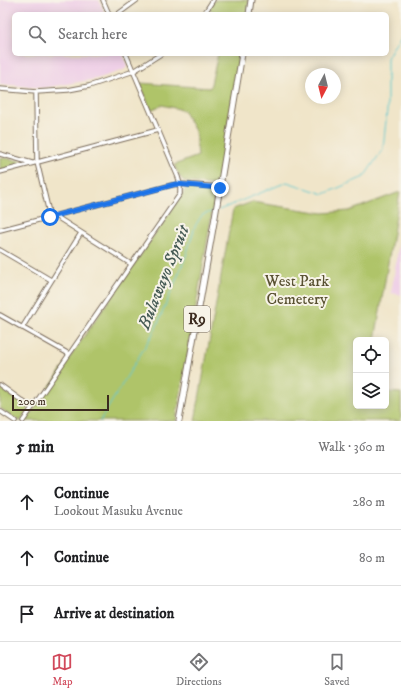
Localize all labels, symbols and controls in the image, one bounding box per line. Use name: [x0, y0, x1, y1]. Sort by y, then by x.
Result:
search box: [12, 12, 389, 56]
icon: search: [26, 23, 48, 45]
text: Search here: [58, 25, 127, 44]
north arrow: [305, 68, 341, 104]
route end: [211, 179, 229, 197]
route start: [41, 208, 59, 226]
water label: Bulawayo Spruit: [133, 221, 195, 333]
park label: West Park Cemetery: [264, 271, 329, 309]
road number: R9: [184, 306, 210, 332]
map controls: [353, 337, 389, 409]
button: locate: [353, 337, 389, 373]
button: layers: [353, 373, 389, 409]
scale bar: [12, 393, 109, 412]
text: 200 m: [18, 395, 46, 409]
text: 5 min: [16, 436, 54, 458]
text: Walk · 360 m: [318, 439, 385, 455]
text: Continue: [54, 484, 109, 503]
icon: ahead: [16, 491, 38, 513]
text: 280 m: [353, 494, 385, 510]
text: Lookout Masuku Avenue: [54, 503, 183, 519]
icon: ahead: [16, 547, 38, 569]
text: Continue: [54, 548, 109, 567]
text: 80 m: [359, 550, 385, 566]
icon: arrive: [16, 603, 38, 625]
text: Arrive at destination: [54, 604, 174, 623]
tab: Map: [51, 651, 73, 689]
tab: Directions: [176, 651, 222, 689]
tab: Saved: [324, 651, 350, 689]

